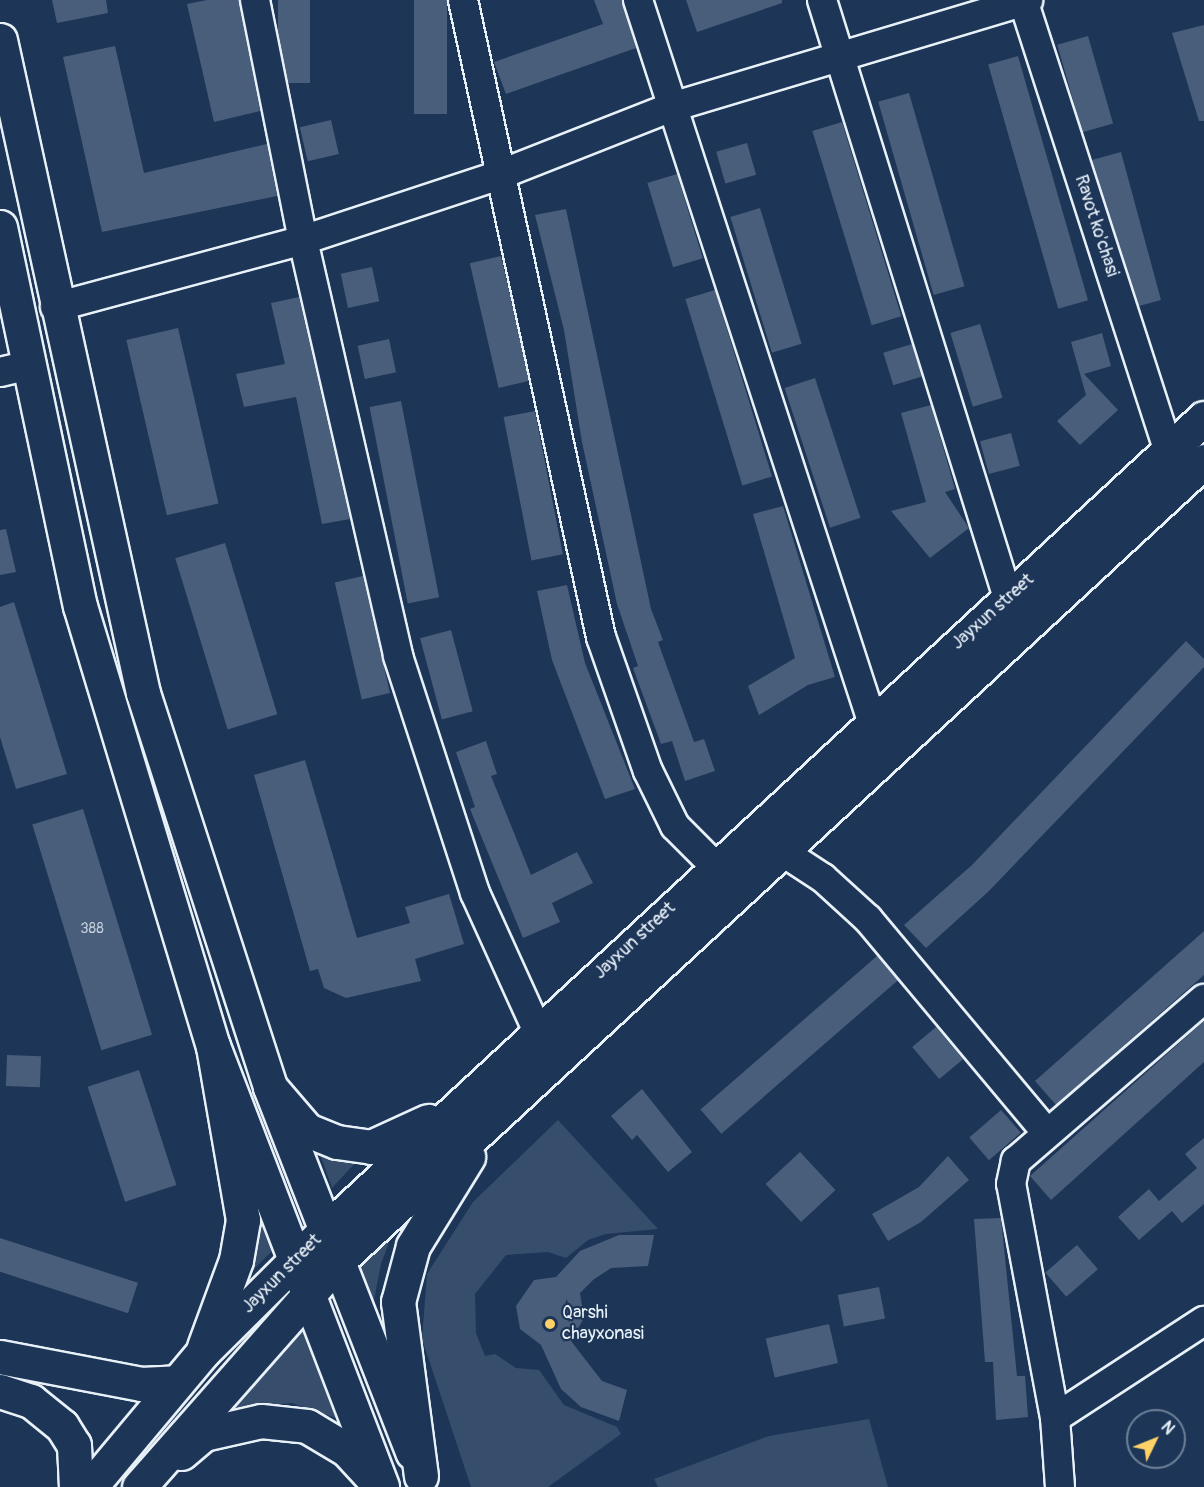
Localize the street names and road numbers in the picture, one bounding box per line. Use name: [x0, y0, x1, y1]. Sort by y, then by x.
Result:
street label: Ravot ko'chasi: [1069, 172, 1123, 280]
street label: Jayxun street: [947, 569, 1039, 655]
street label: Jayxun street: [590, 898, 680, 984]
street label: Jayxun street: [238, 1230, 326, 1318]

